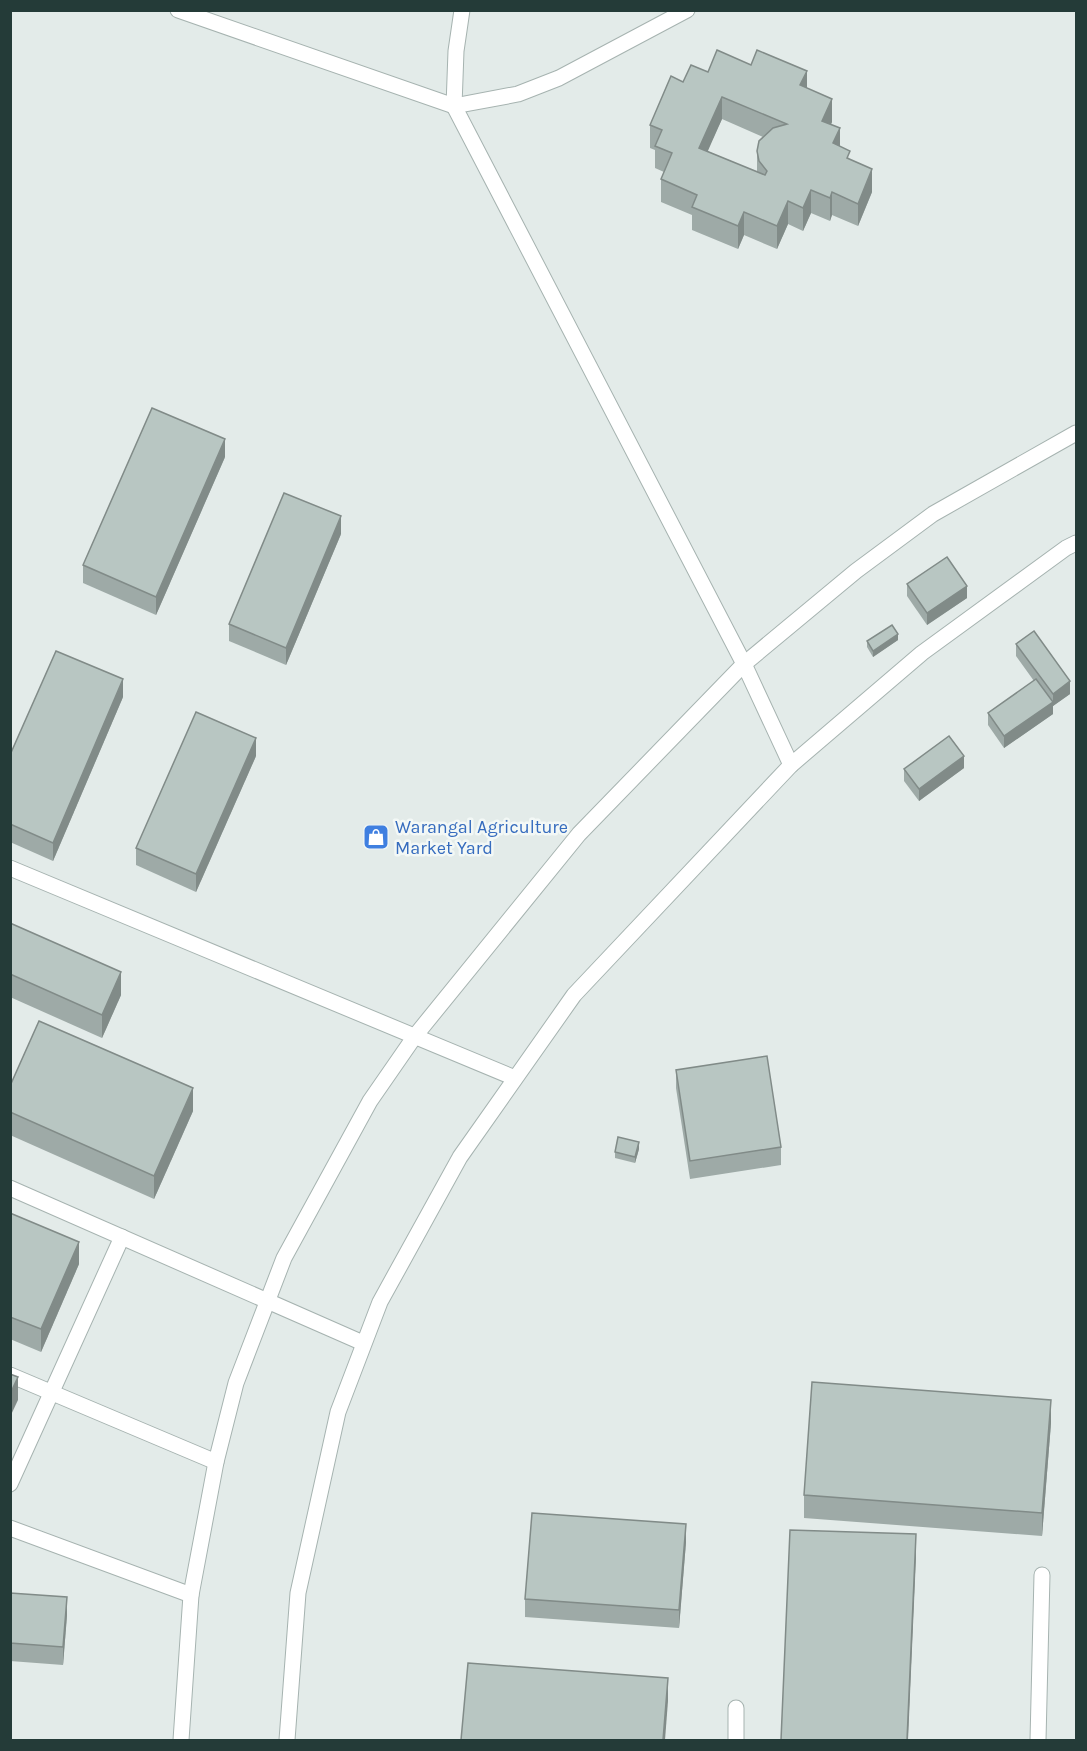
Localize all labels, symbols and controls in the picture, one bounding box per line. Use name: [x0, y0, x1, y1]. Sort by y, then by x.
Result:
place label: Warangal Agriculture Market Yard: [395, 816, 568, 859]
shop icon: Warangal Agriculture Market Yard: [361, 822, 391, 852]

